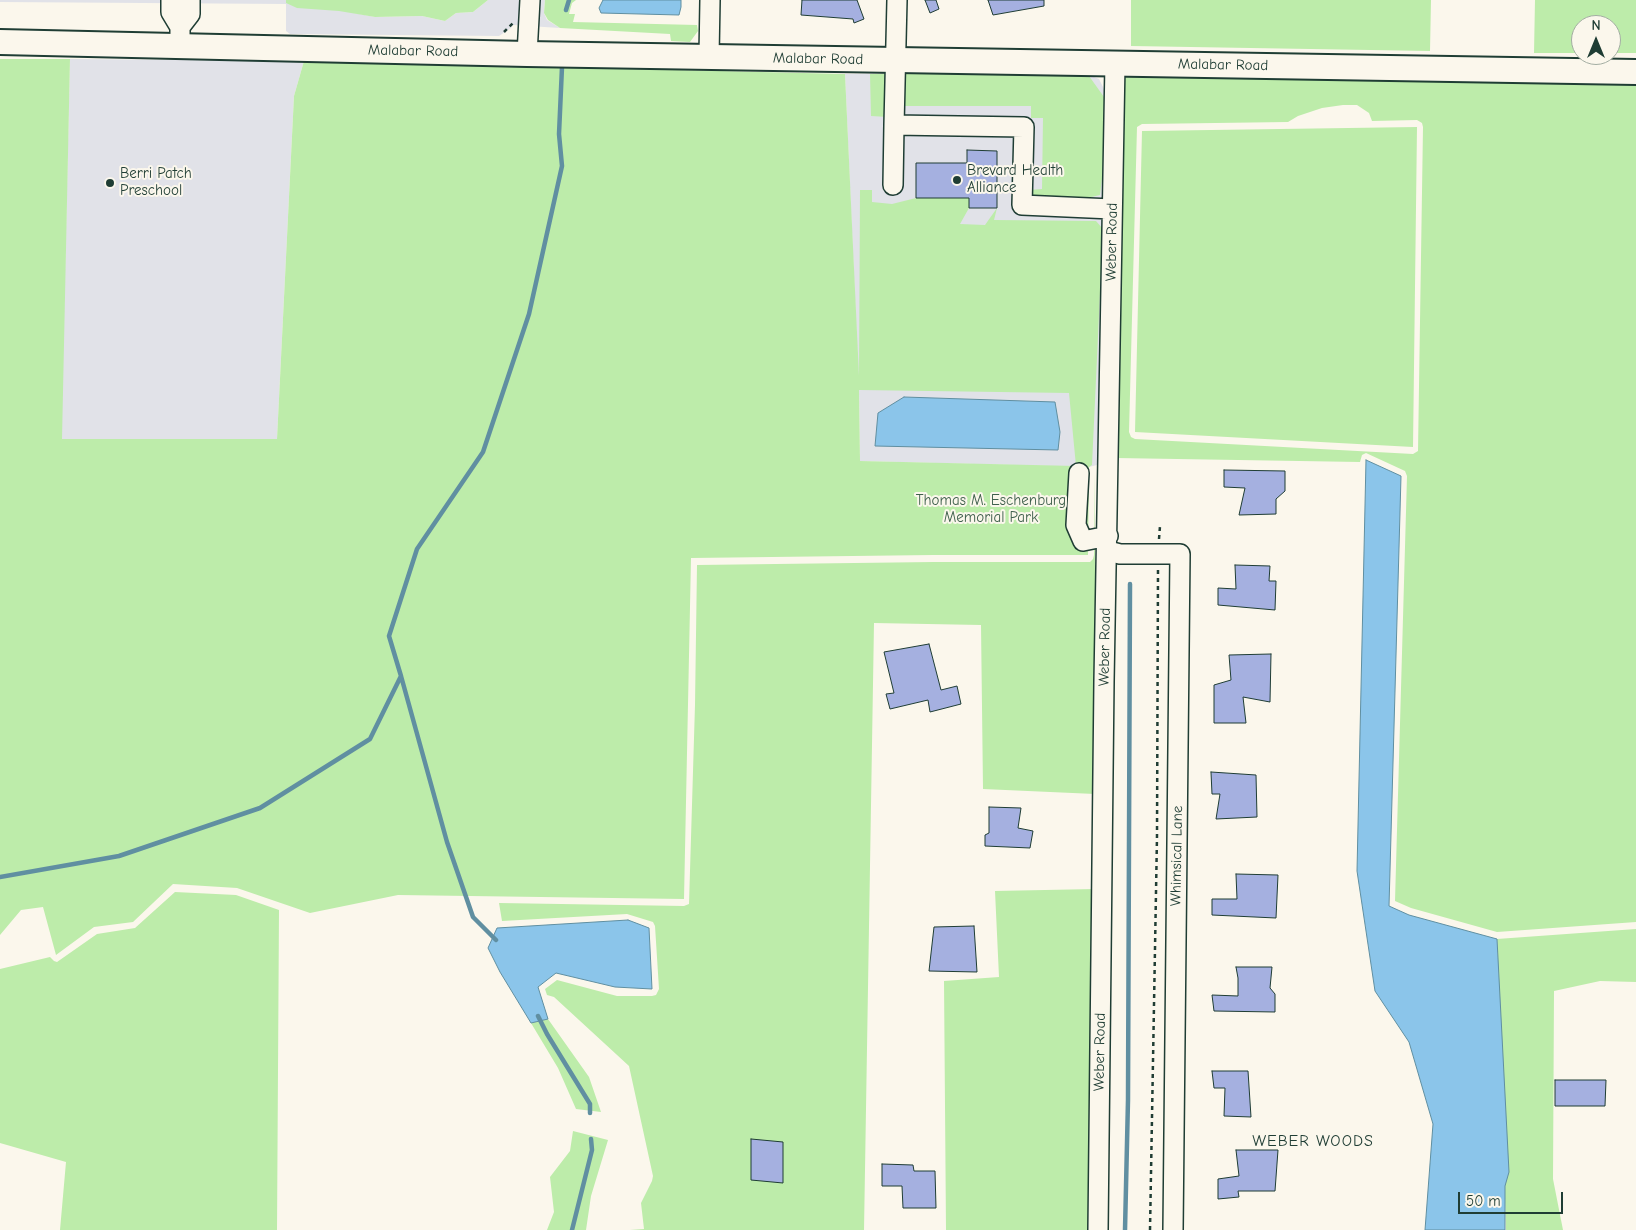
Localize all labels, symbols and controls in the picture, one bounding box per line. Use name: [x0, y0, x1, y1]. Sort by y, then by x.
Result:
north arrow: [1571, 15, 1621, 65]
text: N: [1591, 17, 1601, 34]
street label: Malabar Road: [368, 41, 458, 61]
street label: Malabar Road: [773, 49, 863, 69]
street label: Malabar Road: [1178, 55, 1268, 75]
place label: Brevard Health Alliance: [967, 162, 1063, 197]
place label: Berri Patch Preschool: [120, 165, 192, 200]
marker: Brevard Health Alliance: [951, 174, 963, 186]
marker: Berri Patch Preschool: [104, 177, 116, 189]
street label: Weber Road: [1102, 203, 1122, 281]
park label: Thomas M. Eschenburg Memorial Park: [916, 492, 1066, 527]
street label: Weber Road: [1095, 608, 1115, 686]
street label: Whimsical Lane: [1167, 806, 1187, 906]
street label: Weber Road: [1090, 1013, 1110, 1091]
district label: WEBER WOODS: [1251, 1131, 1375, 1151]
scale bar: [1461, 1182, 1566, 1214]
text: 50 m: [1466, 1192, 1501, 1210]

